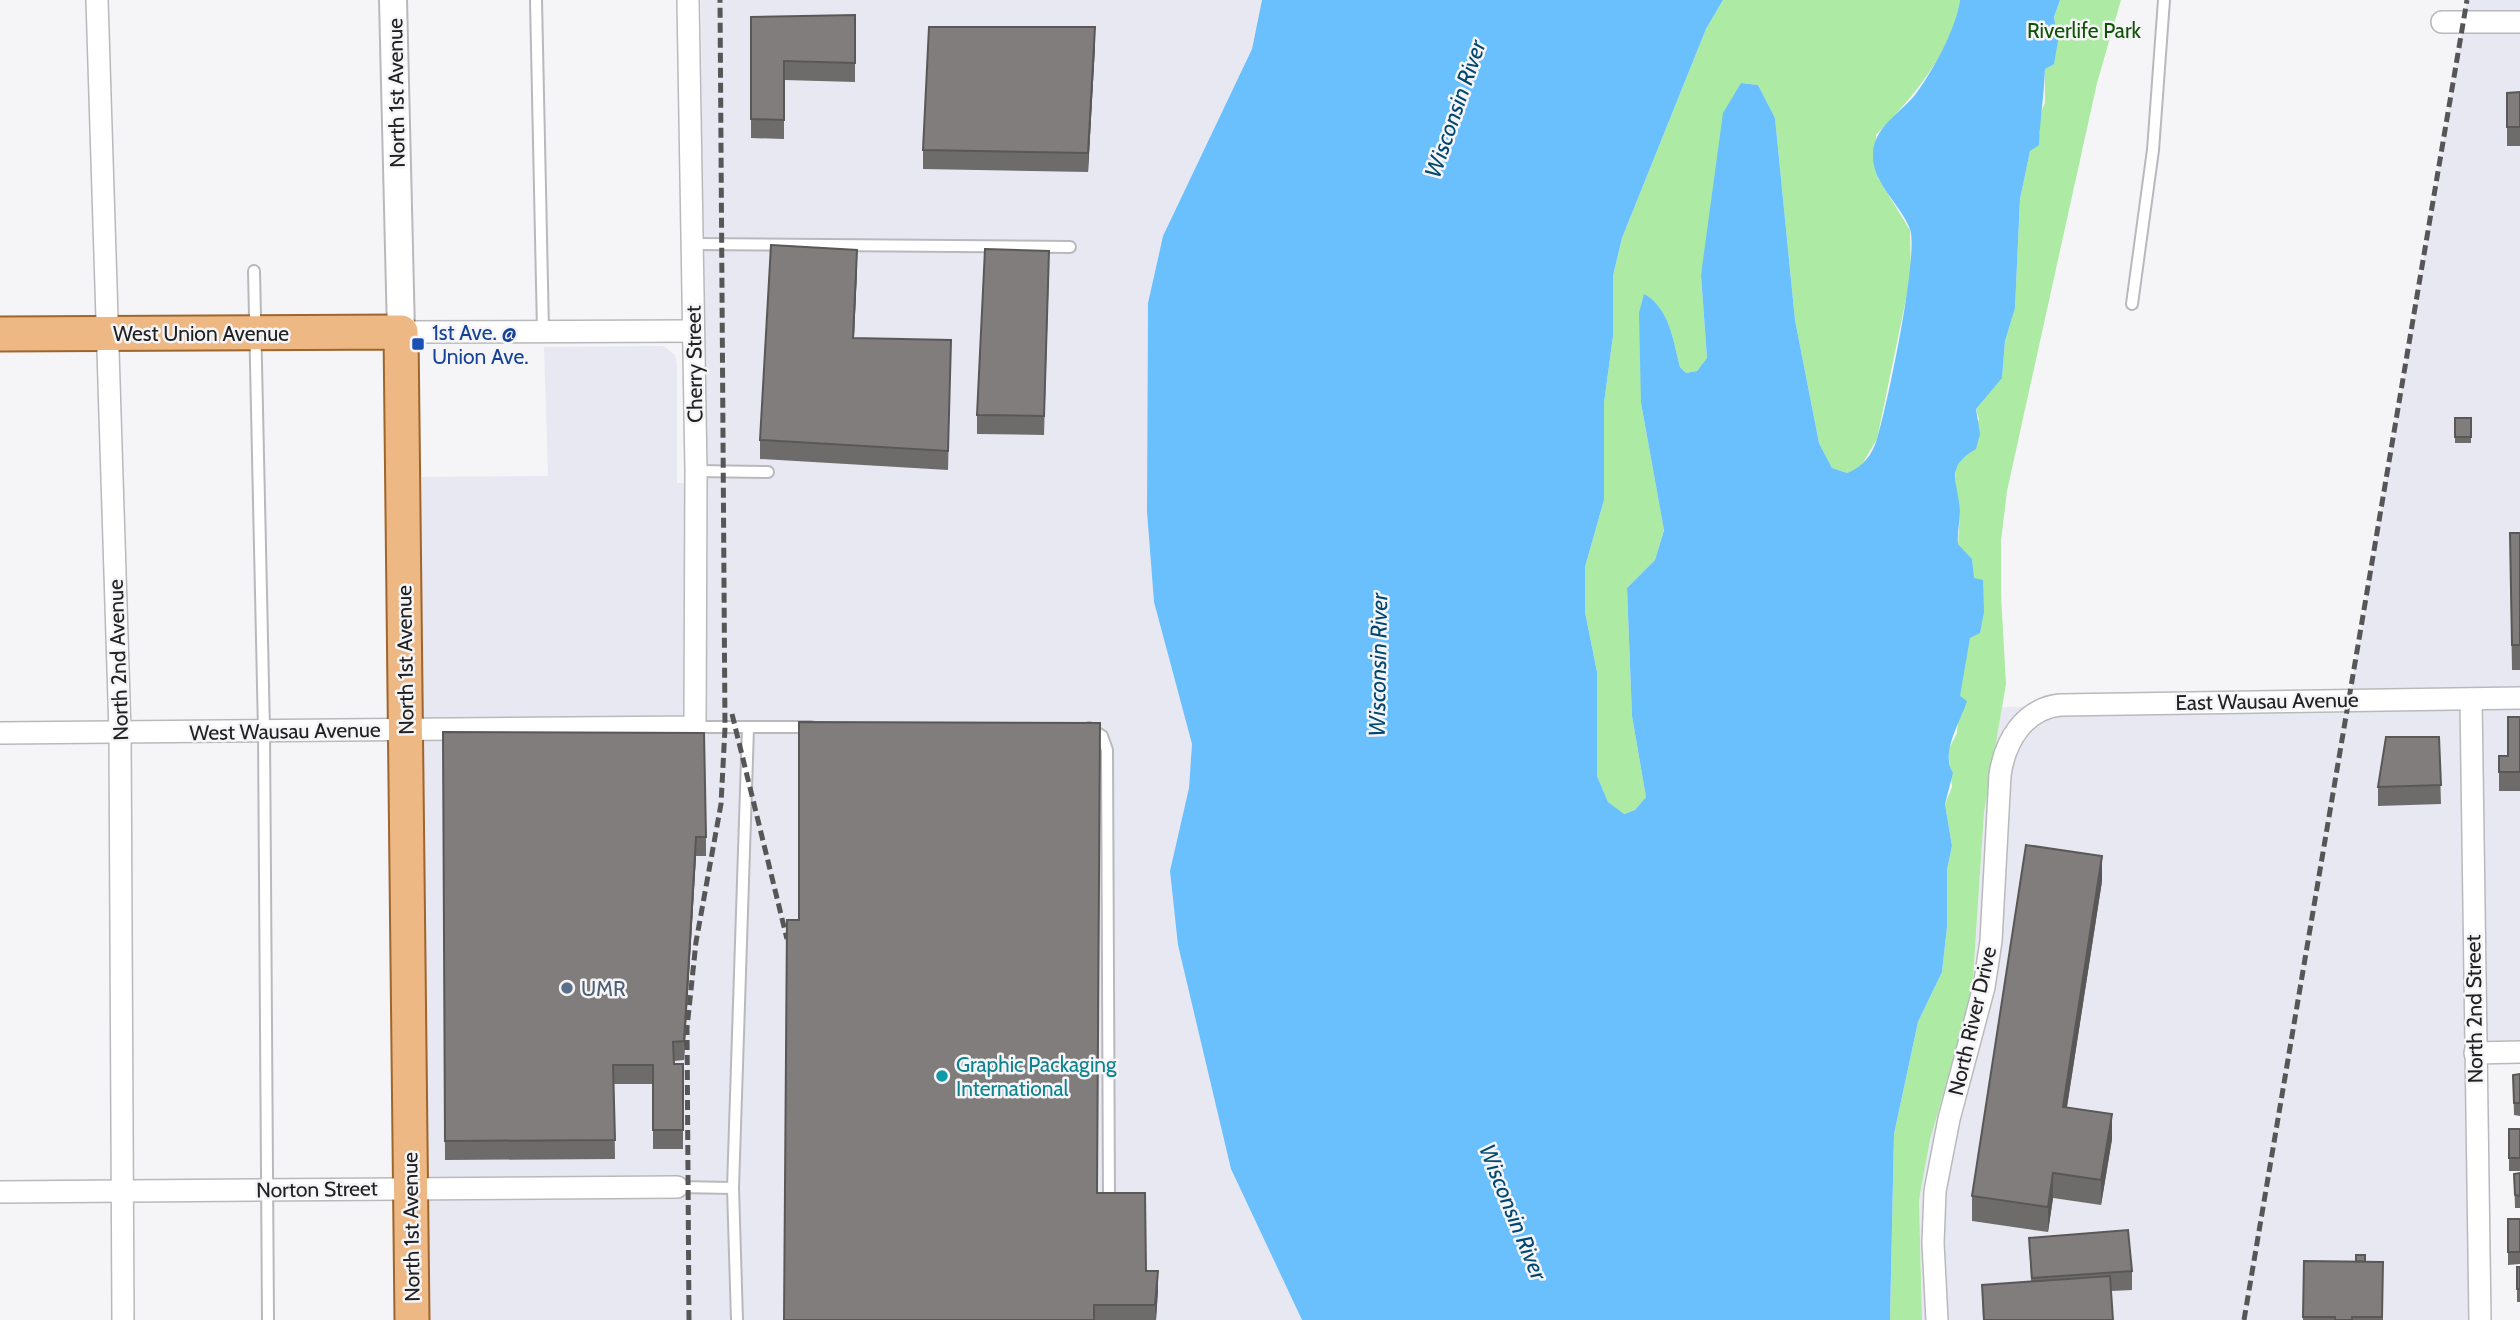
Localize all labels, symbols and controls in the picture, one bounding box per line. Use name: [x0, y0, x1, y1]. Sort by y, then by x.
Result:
street label: North 1st Avenue: [382, 18, 410, 168]
park label: Riverlife Park: [2027, 18, 2142, 43]
water label: Wisconsin River: [1418, 36, 1492, 182]
street label: Cherry Street: [680, 305, 708, 423]
place label: 1st Ave. @ Union Ave.: [432, 320, 529, 369]
street label: West Union Avenue: [113, 321, 289, 346]
marker: 1st Ave. @ Union Ave.: [410, 336, 426, 352]
street label: North 2nd Avenue: [103, 579, 133, 741]
street label: North 1st Avenue: [391, 585, 419, 735]
water label: Wisconsin River: [1363, 592, 1393, 737]
street label: East Wausau Avenue: [2175, 687, 2359, 715]
street label: West Wausau Avenue: [189, 717, 381, 745]
street label: North 2nd Street: [2460, 934, 2488, 1084]
street label: North River Drive: [1943, 944, 2001, 1098]
place label: UMR: [581, 976, 626, 1001]
marker: UMR: [559, 980, 575, 996]
place label: Graphic Packaging International: [956, 1052, 1117, 1101]
marker: Graphic Packaging International: [934, 1068, 950, 1084]
water label: Wisconsin River: [1473, 1140, 1553, 1285]
street label: North 1st Avenue: [397, 1152, 425, 1302]
street label: Norton Street: [256, 1175, 378, 1203]

